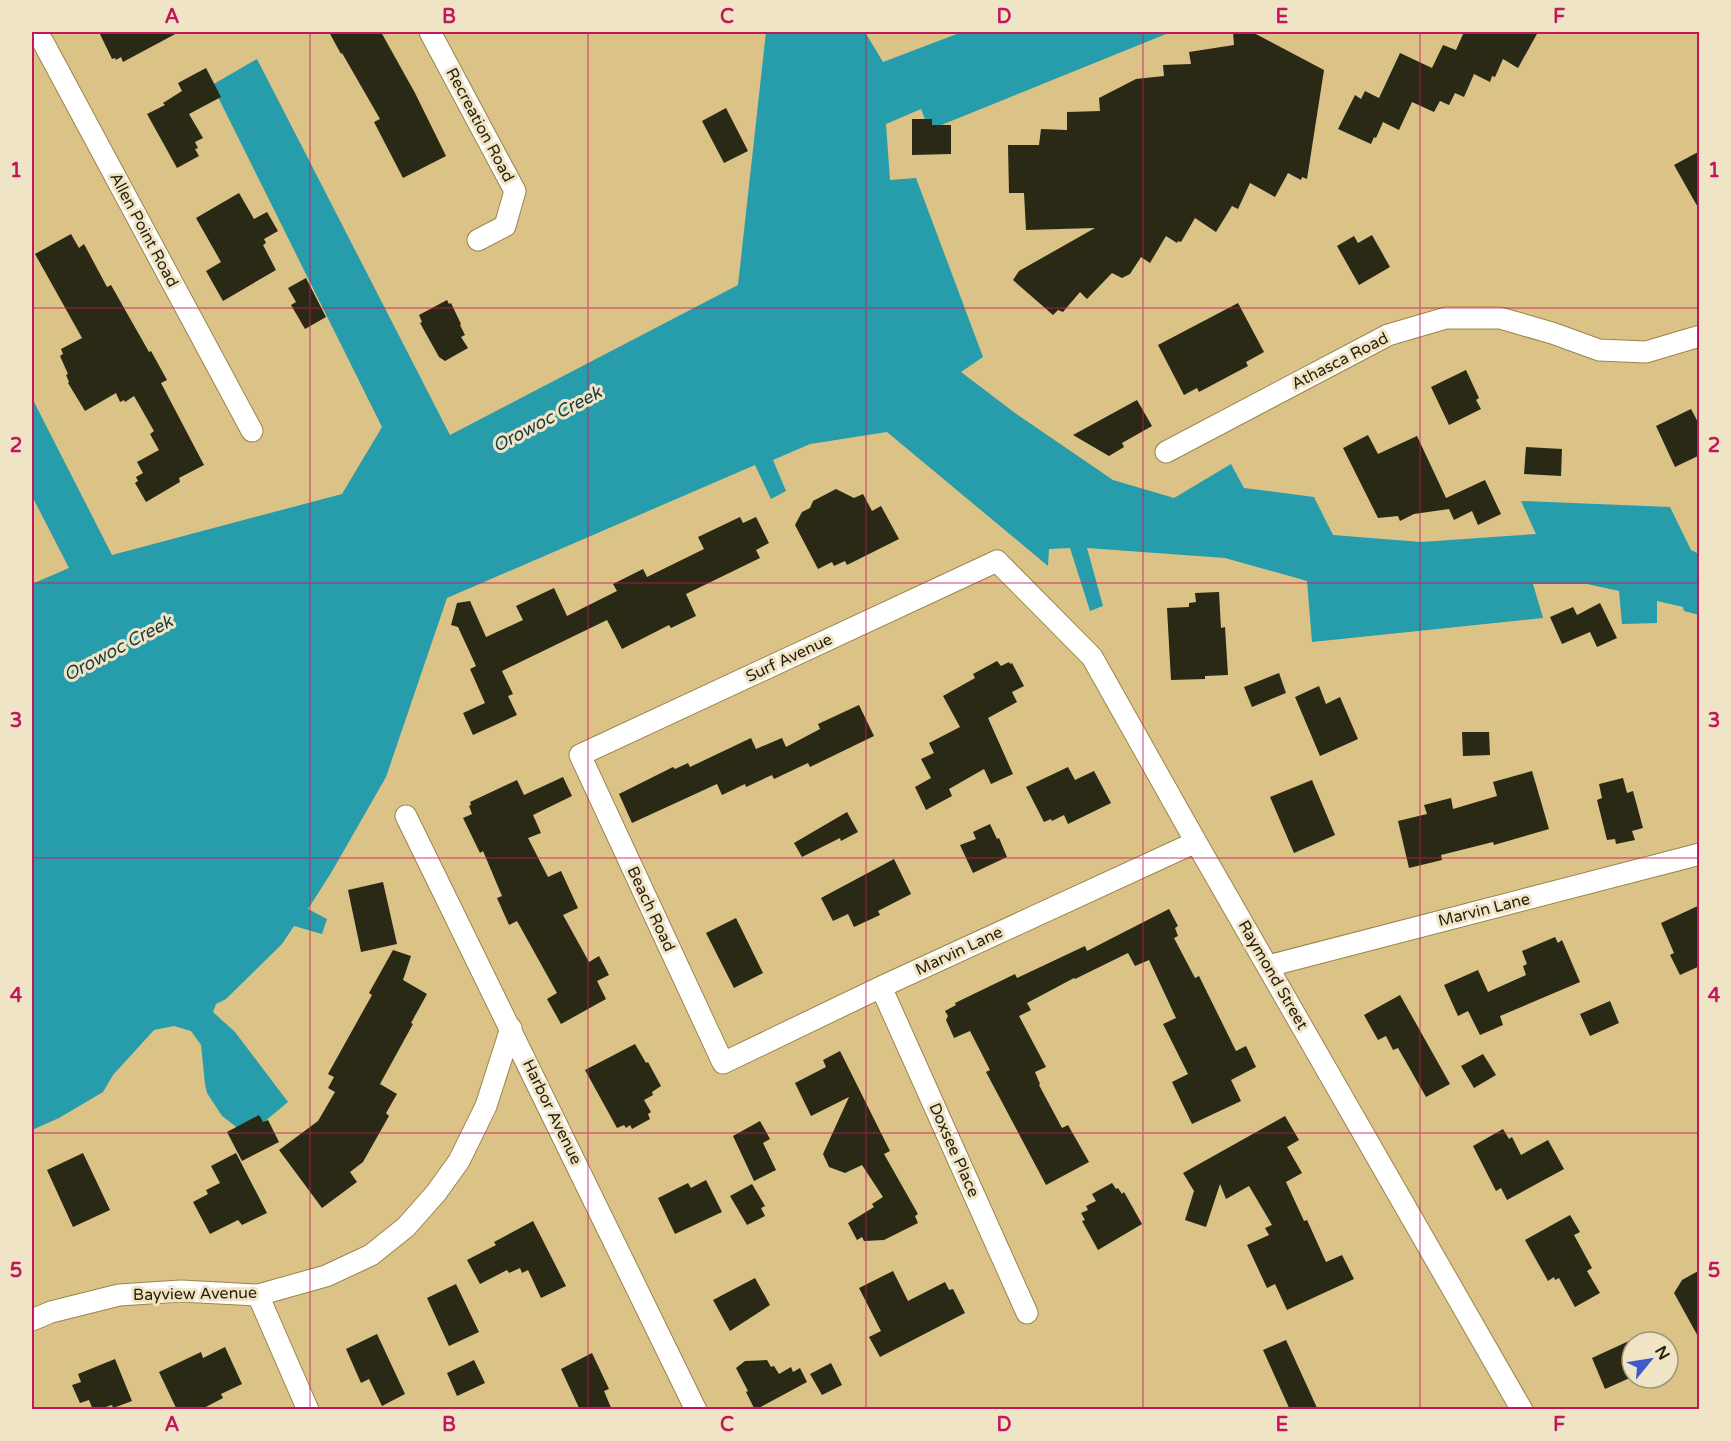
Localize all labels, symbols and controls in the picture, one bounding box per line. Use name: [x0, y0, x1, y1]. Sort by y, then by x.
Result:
text: A: [165, 5, 180, 29]
text: B: [442, 5, 456, 29]
text: C: [720, 5, 734, 29]
text: D: [996, 5, 1012, 29]
text: E: [1276, 5, 1289, 29]
text: F: [1553, 5, 1565, 29]
street label: Recreation Road: [441, 64, 519, 186]
text: 1: [10, 159, 22, 183]
text: 1: [1708, 159, 1720, 183]
street label: Allen Point Road: [105, 169, 183, 291]
street label: Athasca Road: [1288, 328, 1392, 394]
water label: Orowoc Creek: [489, 380, 606, 457]
text: 2: [10, 434, 22, 458]
text: 2: [1708, 434, 1720, 458]
water label: Orowoc Creek: [60, 609, 177, 686]
street label: Surf Avenue: [743, 629, 835, 687]
text: 3: [10, 709, 22, 733]
text: 3: [1708, 709, 1720, 733]
street label: Beach Road: [623, 863, 679, 955]
street label: Marvin Lane: [1436, 889, 1532, 931]
street label: Raymond Street: [1234, 917, 1312, 1033]
street label: Marvin Lane: [912, 922, 1006, 980]
text: 4: [10, 984, 23, 1008]
text: 4: [1708, 984, 1721, 1008]
street label: Harbor Avenue: [518, 1056, 586, 1168]
street label: Doxsee Place: [924, 1100, 984, 1200]
text: 5: [10, 1259, 22, 1283]
text: 5: [1708, 1259, 1720, 1283]
street label: Bayview Avenue: [133, 1283, 257, 1305]
north arrow: [1620, 1330, 1680, 1390]
text: N: [1650, 1342, 1674, 1364]
text: A: [165, 1413, 180, 1437]
text: B: [442, 1413, 456, 1437]
text: C: [720, 1413, 734, 1437]
text: D: [996, 1413, 1012, 1437]
text: E: [1276, 1413, 1289, 1437]
text: F: [1553, 1413, 1565, 1437]

